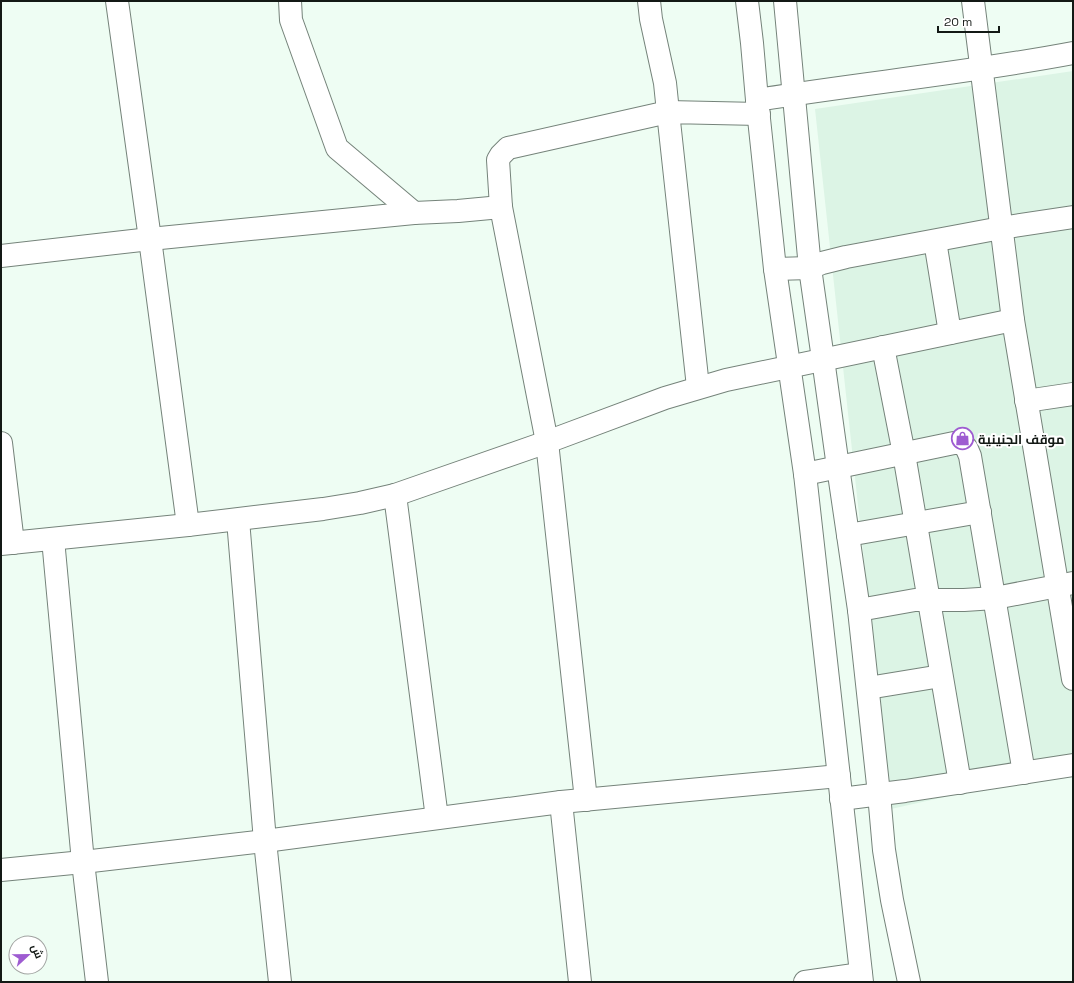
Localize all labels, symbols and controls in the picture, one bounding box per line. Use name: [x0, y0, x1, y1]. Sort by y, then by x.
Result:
scale bar: [938, 8, 999, 34]
text: 20 m: [944, 14, 972, 30]
shop icon: موقف الجنينية: [949, 426, 975, 452]
place label: موقف الجنينية: [978, 431, 1064, 448]
north arrow: [8, 935, 48, 975]
text: ش: [28, 942, 46, 960]

